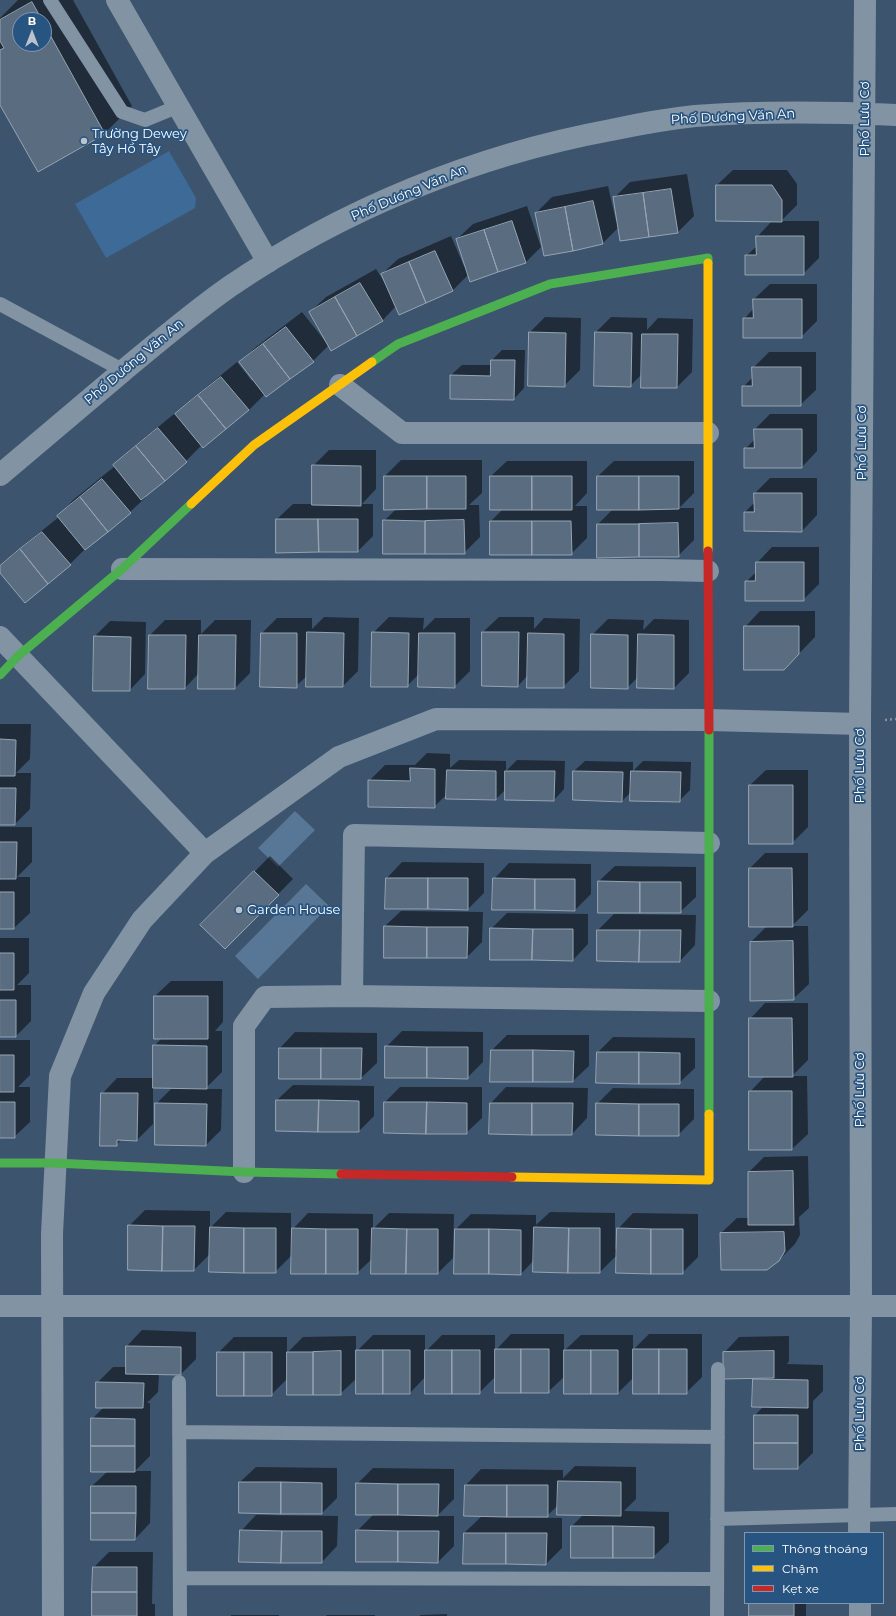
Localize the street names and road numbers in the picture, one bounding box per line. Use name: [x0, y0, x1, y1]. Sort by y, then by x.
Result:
street label: Phố Lưu Cơ: [857, 81, 873, 157]
street label: Phố Dương Văn An: [670, 106, 796, 128]
street label: Phố Dương Văn An: [349, 161, 469, 225]
street label: Phố Dương Văn An: [81, 316, 187, 408]
street label: Phố Lưu Cơ: [854, 405, 870, 481]
street label: Phố Lưu Cơ: [852, 728, 868, 804]
street label: Phố Lưu Cơ: [852, 1052, 868, 1128]
street label: Phố Lưu Cơ: [852, 1376, 868, 1452]

